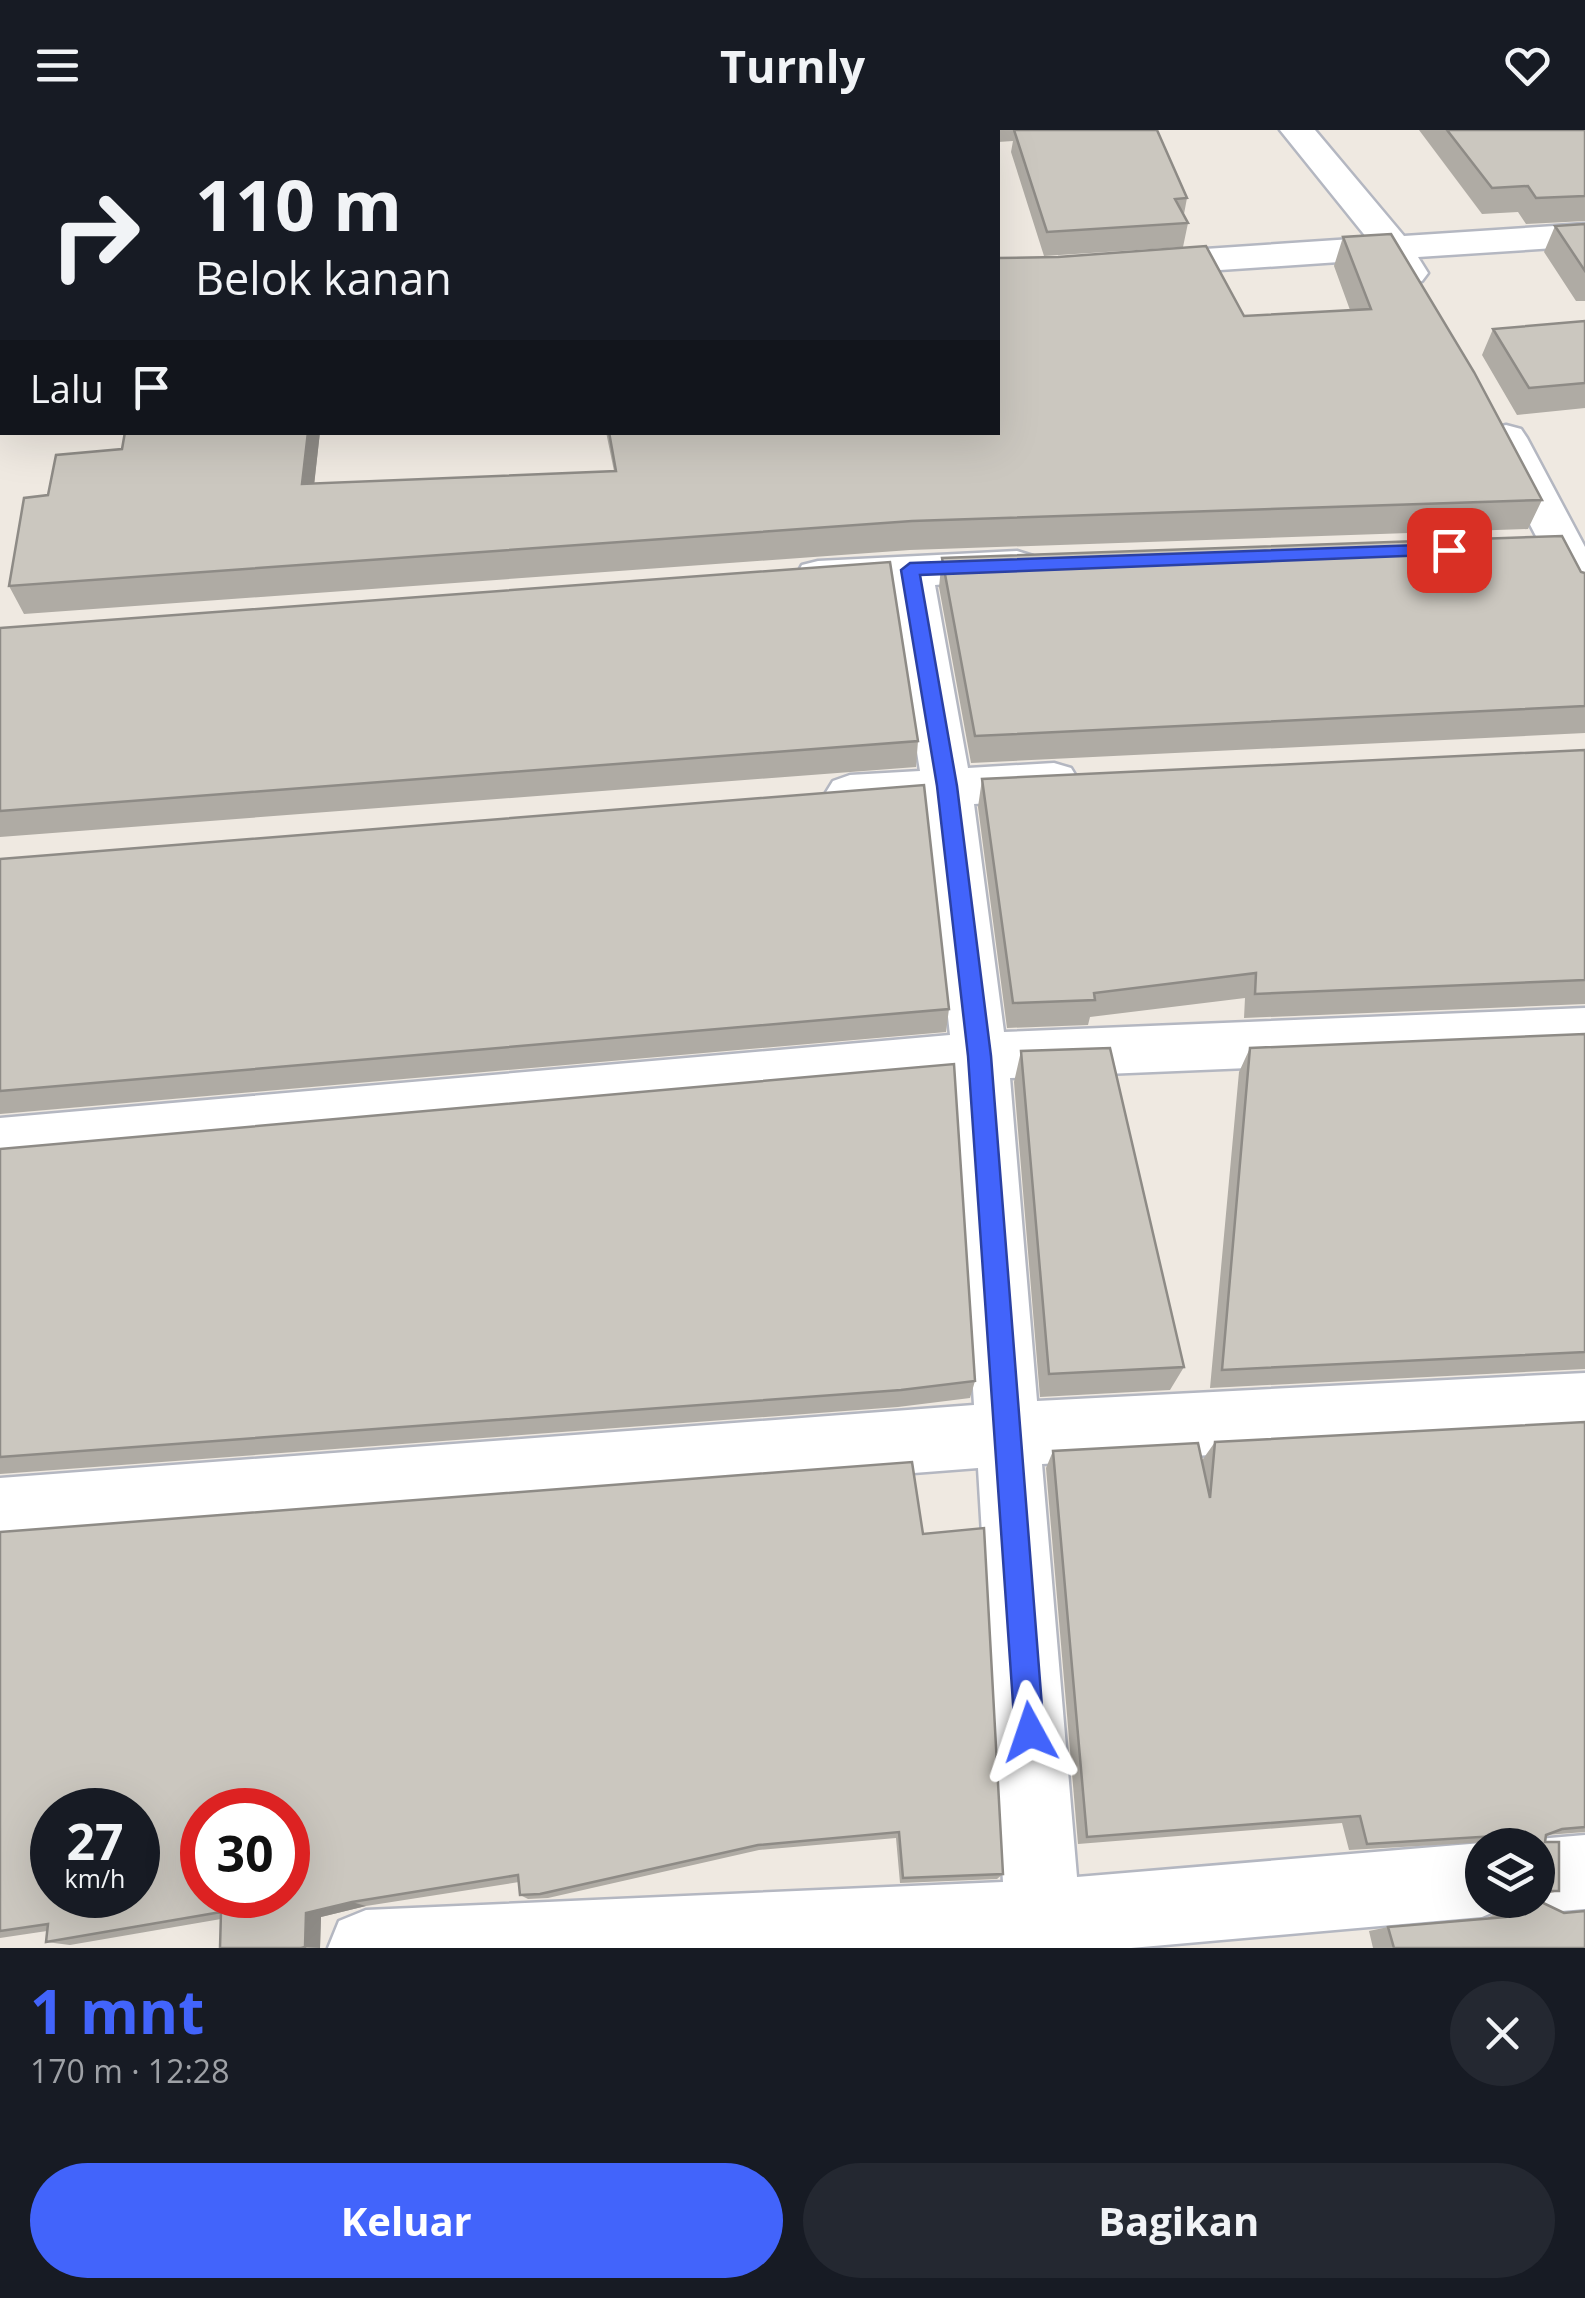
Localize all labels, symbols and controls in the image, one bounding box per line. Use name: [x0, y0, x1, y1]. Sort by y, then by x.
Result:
text: Turnly: [720, 35, 865, 96]
icon: menu: [30, 38, 85, 93]
icon: heart: [1500, 38, 1555, 93]
text: 110 m: [195, 156, 402, 252]
icon: right: [30, 170, 160, 300]
text: Belok kanan: [195, 247, 452, 308]
icon: arrive: [124, 360, 179, 415]
text: Lalu: [30, 362, 104, 414]
pin: [1407, 508, 1492, 593]
icon: arrive: [1422, 523, 1477, 578]
position arrow: [978, 1680, 1082, 1784]
speed limit sign: 30: [180, 1788, 310, 1918]
text: 27: [66, 1807, 124, 1875]
map controls: [1465, 1828, 1555, 1918]
button: layers: [1465, 1828, 1555, 1918]
text: km/h: [65, 1861, 125, 1895]
text: 1 mnt: [30, 1970, 204, 2052]
button: close: [1450, 1981, 1555, 2086]
text: 170 m · 12:28: [30, 2049, 229, 2092]
button: Keluar: [30, 2163, 783, 2278]
button: Bagikan: [803, 2163, 1555, 2278]

